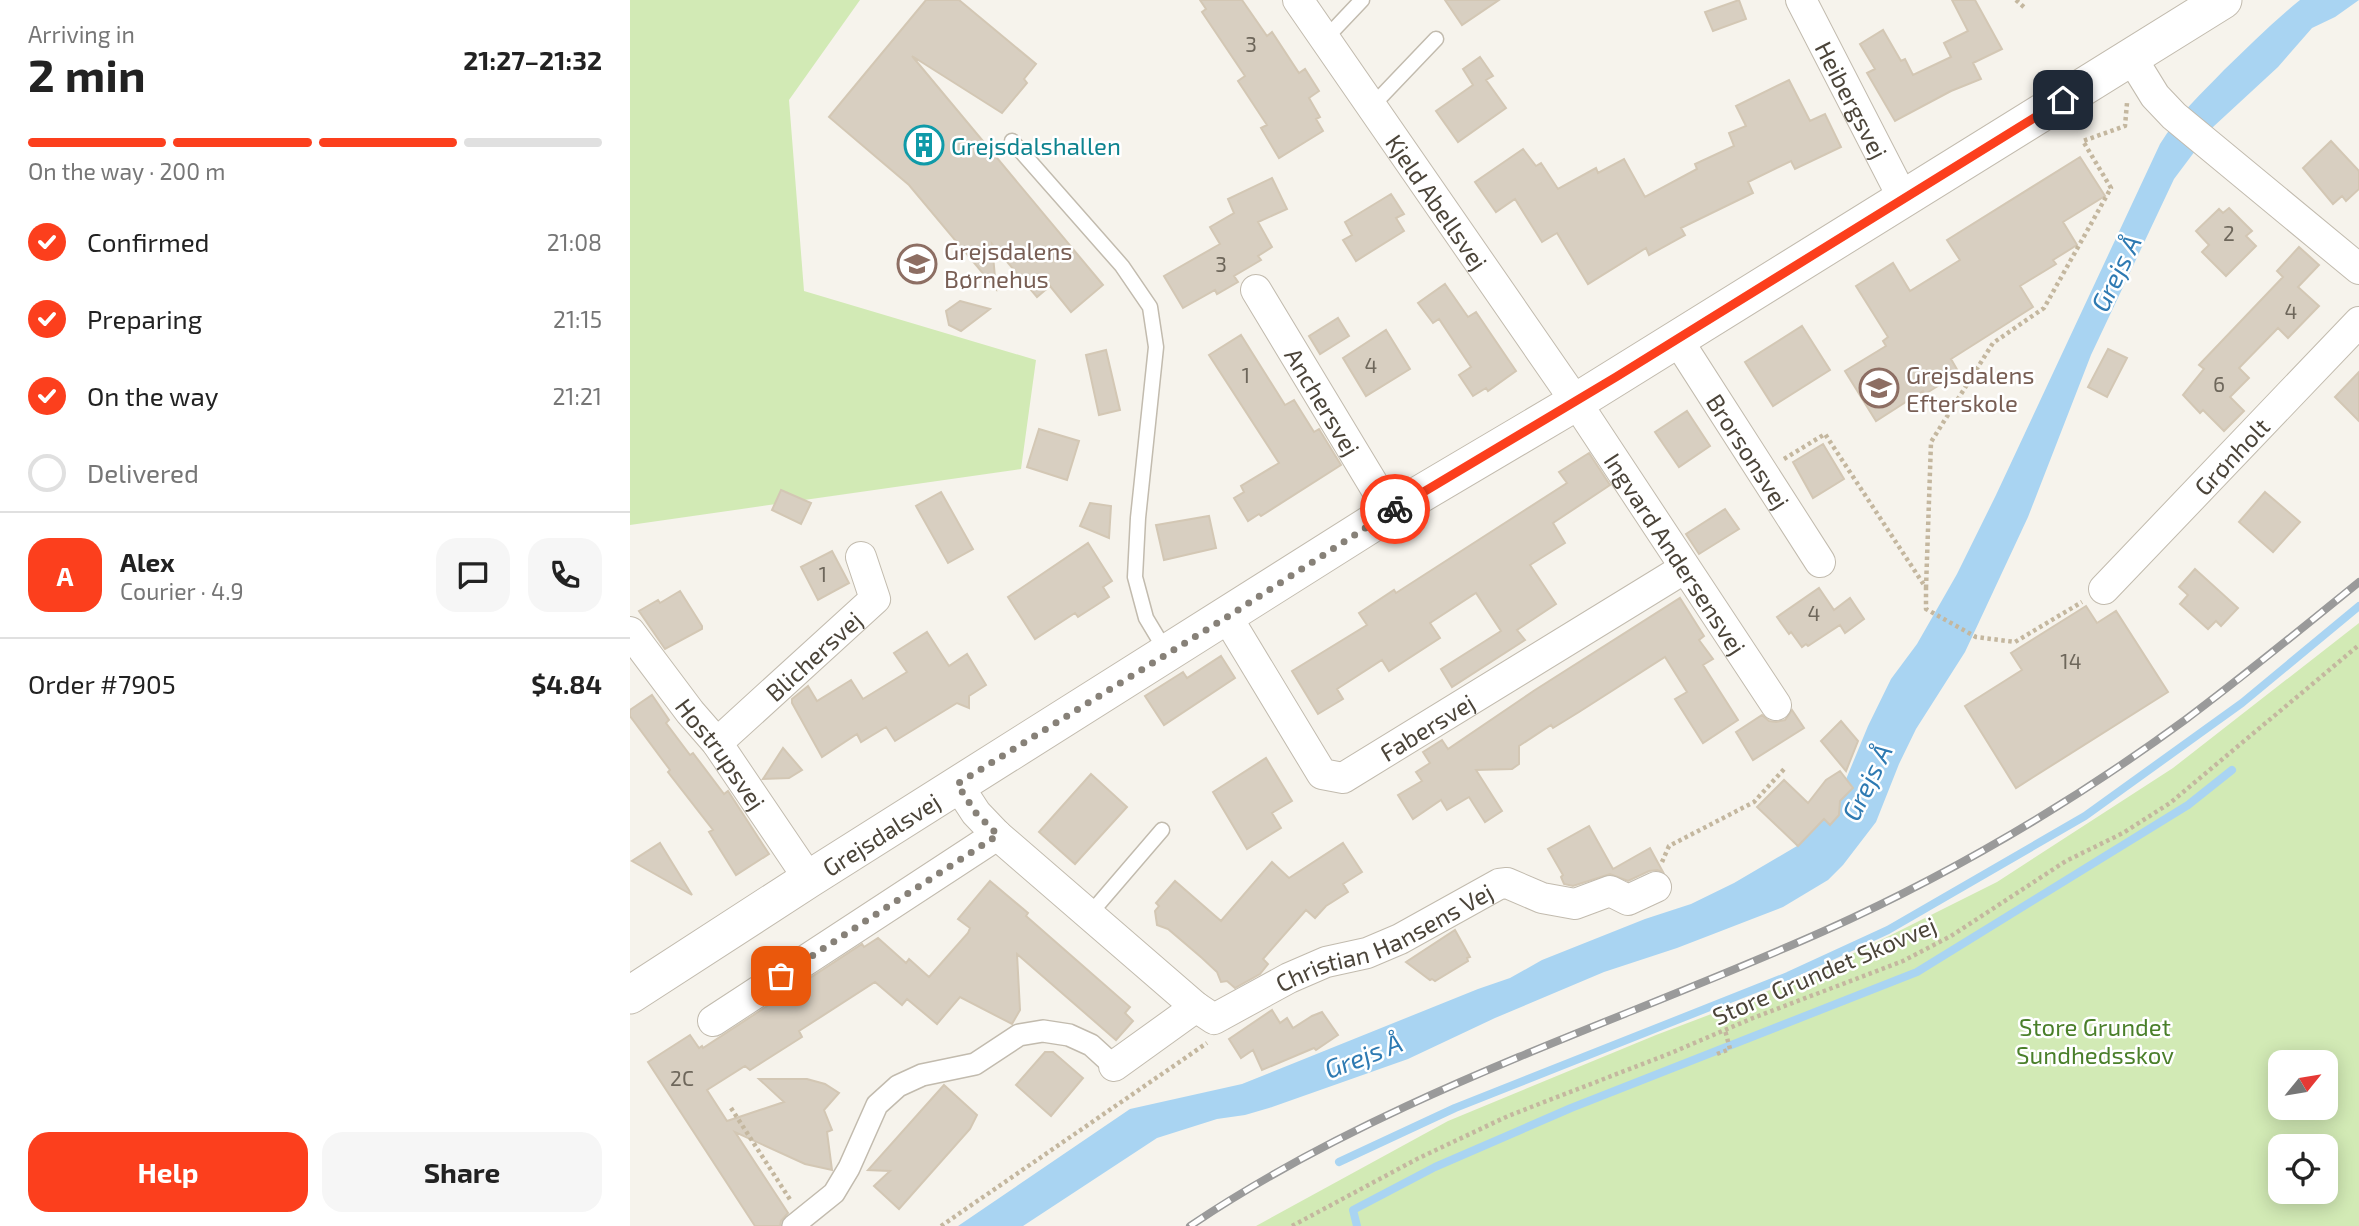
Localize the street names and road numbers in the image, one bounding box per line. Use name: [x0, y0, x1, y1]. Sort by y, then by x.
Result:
street label: Heibergsvej: [1810, 36, 1894, 163]
street label: Kjeld Abellsvej: [1380, 128, 1494, 275]
street label: Anchersvej: [1280, 342, 1367, 460]
street label: Brorsonsvej: [1701, 388, 1796, 514]
street label: Grønholt: [2187, 411, 2275, 501]
street label: Ingvard Andersensvej: [1599, 447, 1753, 659]
street label: Blichersvej: [759, 604, 867, 706]
street label: Fabersvej: [1374, 687, 1479, 767]
street label: Hostrupsvej: [670, 692, 772, 815]
street label: Grejsdalsvej: [817, 786, 945, 882]
street label: Christian Hansens Vej: [1270, 876, 1497, 997]
street label: Store Grundet Skovvej: [1708, 910, 1940, 1030]

